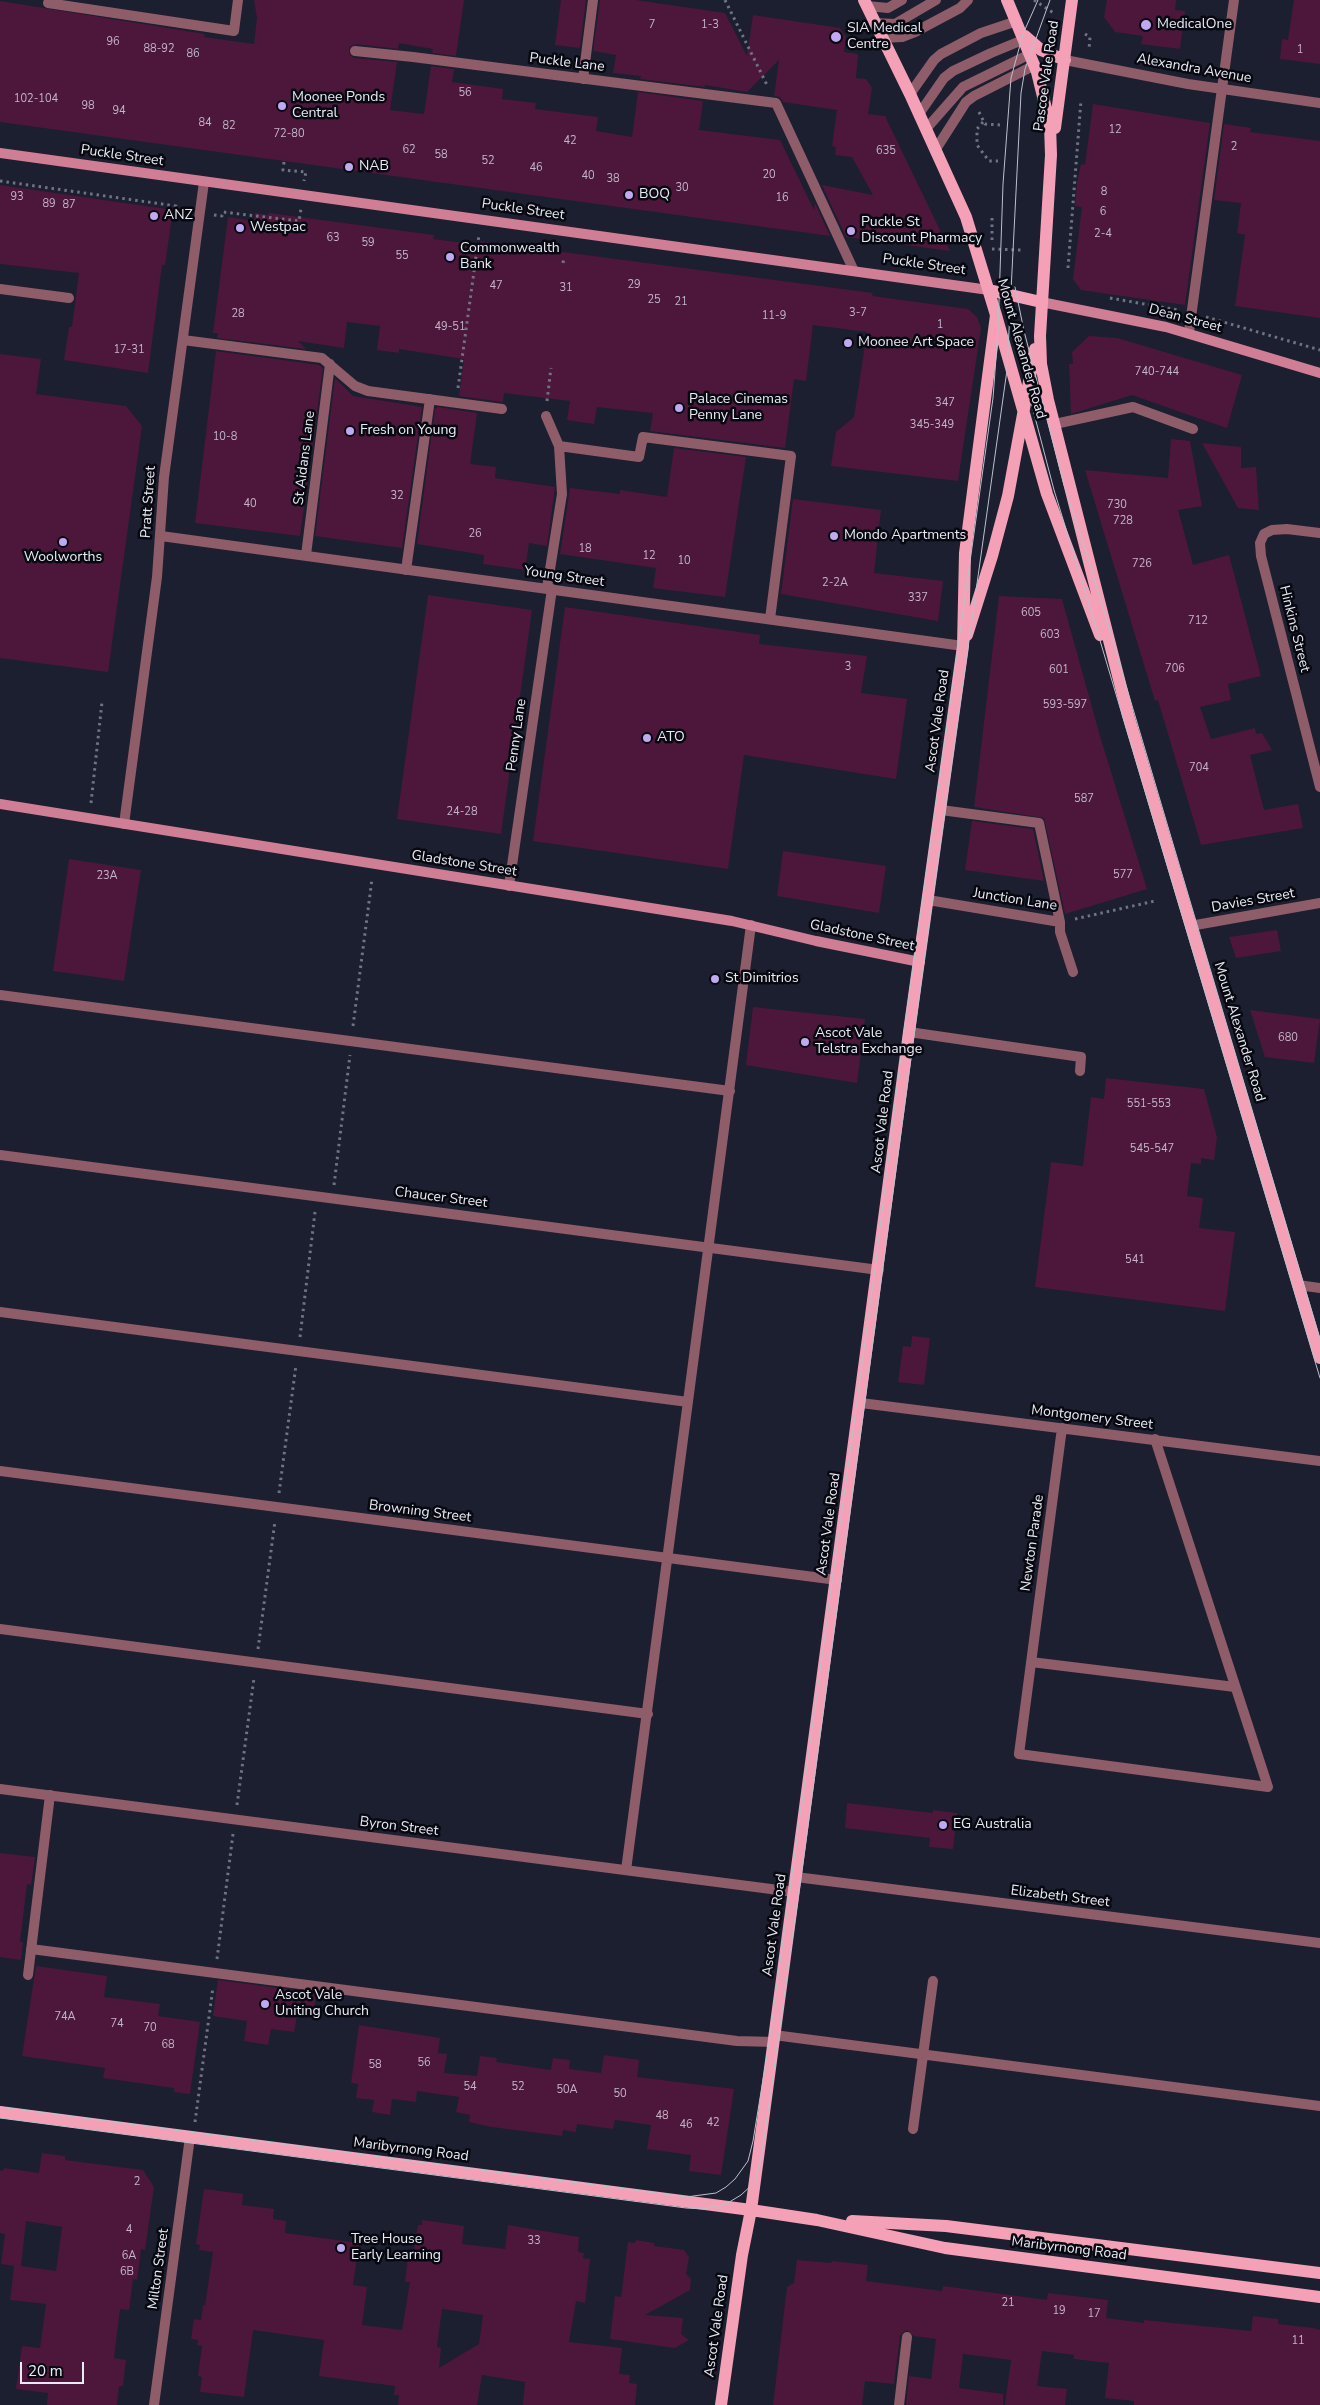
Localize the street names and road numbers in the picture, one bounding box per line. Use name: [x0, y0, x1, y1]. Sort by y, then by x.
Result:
street label: Pascoe Vale Road: [1031, 19, 1063, 133]
street label: Puckle Lane: [528, 50, 606, 76]
street label: Alexandra Avenue: [1135, 51, 1253, 87]
street label: Puckle Street: [80, 142, 164, 170]
street label: Puckle Street: [481, 196, 565, 224]
street label: Puckle Street: [882, 251, 966, 279]
street label: Mount Alexander Road: [993, 277, 1049, 421]
street label: Dean Street: [1147, 301, 1223, 337]
street label: St Aidans Lane: [291, 410, 319, 506]
street label: Pratt Street: [138, 465, 160, 539]
street label: Young Street: [523, 563, 605, 591]
street label: Hinkins Street: [1275, 584, 1313, 674]
street label: Ascot Vale Road: [922, 669, 954, 773]
street label: Penny Lane: [504, 698, 530, 772]
street label: Gladstone Street: [410, 847, 518, 881]
street label: Junction Lane: [972, 885, 1058, 915]
street label: Davies Street: [1210, 885, 1296, 917]
street label: Gladstone Street: [808, 917, 916, 955]
street label: Mount Alexander Road: [1210, 960, 1268, 1104]
street label: Ascot Vale Road: [868, 1070, 898, 1174]
street label: Chaucer Street: [394, 1184, 488, 1212]
street label: Montgomery Street: [1030, 1402, 1154, 1434]
street label: Ascot Vale Road: [813, 1472, 845, 1576]
street label: Newton Parade: [1018, 1493, 1048, 1593]
street label: Browning Street: [368, 1497, 472, 1527]
street label: Byron Street: [359, 1814, 439, 1840]
street label: Ascot Vale Road: [759, 1873, 791, 1977]
street label: Elizabeth Street: [1010, 1883, 1110, 1911]
street label: Maribyrnong Road: [352, 2135, 470, 2165]
street label: Milton Street: [145, 2227, 173, 2311]
street label: Maribyrnong Road: [1010, 2234, 1128, 2264]
street label: Ascot Vale Road: [701, 2274, 733, 2378]

